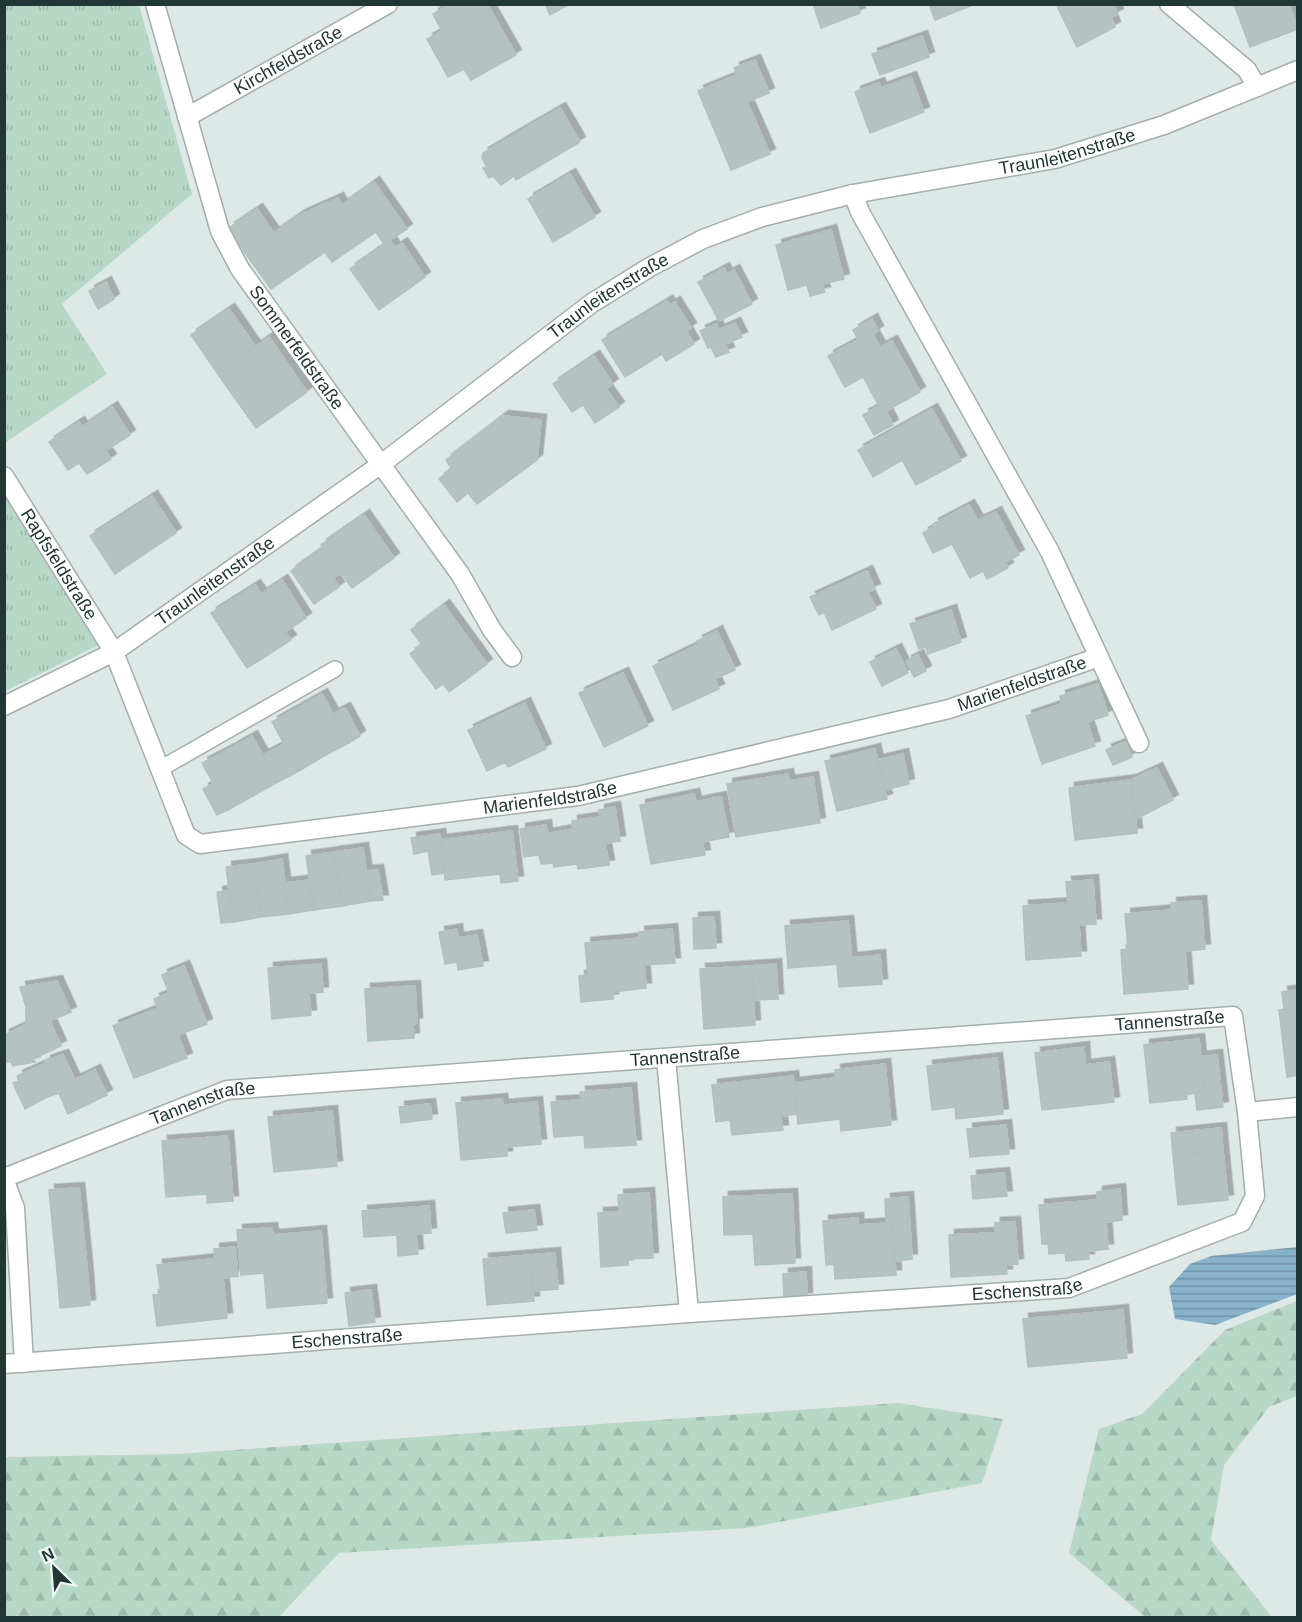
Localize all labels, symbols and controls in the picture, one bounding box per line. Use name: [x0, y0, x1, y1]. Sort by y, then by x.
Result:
street label: Kirchfeldstraße: [230, 22, 346, 99]
street label: Traunleitenstraße: [997, 125, 1138, 179]
street label: Traunleitenstraße: [544, 249, 672, 343]
street label: Sommerfeldstraße: [245, 282, 348, 414]
street label: Rapfsfeldstraße: [17, 505, 101, 623]
street label: Traunleitenstraße: [152, 532, 278, 630]
street label: Marienfeldstraße: [955, 652, 1089, 715]
street label: Marienfeldstraße: [482, 777, 619, 818]
street label: Tannenstraße: [1114, 1007, 1225, 1035]
street label: Tannenstraße: [629, 1042, 741, 1070]
street label: Tannenstraße: [147, 1078, 256, 1129]
street label: Eschenstraße: [971, 1274, 1085, 1304]
street label: Eschenstraße: [291, 1324, 403, 1353]
north arrow: [24, 1538, 84, 1598]
text: N: [39, 1545, 57, 1565]

